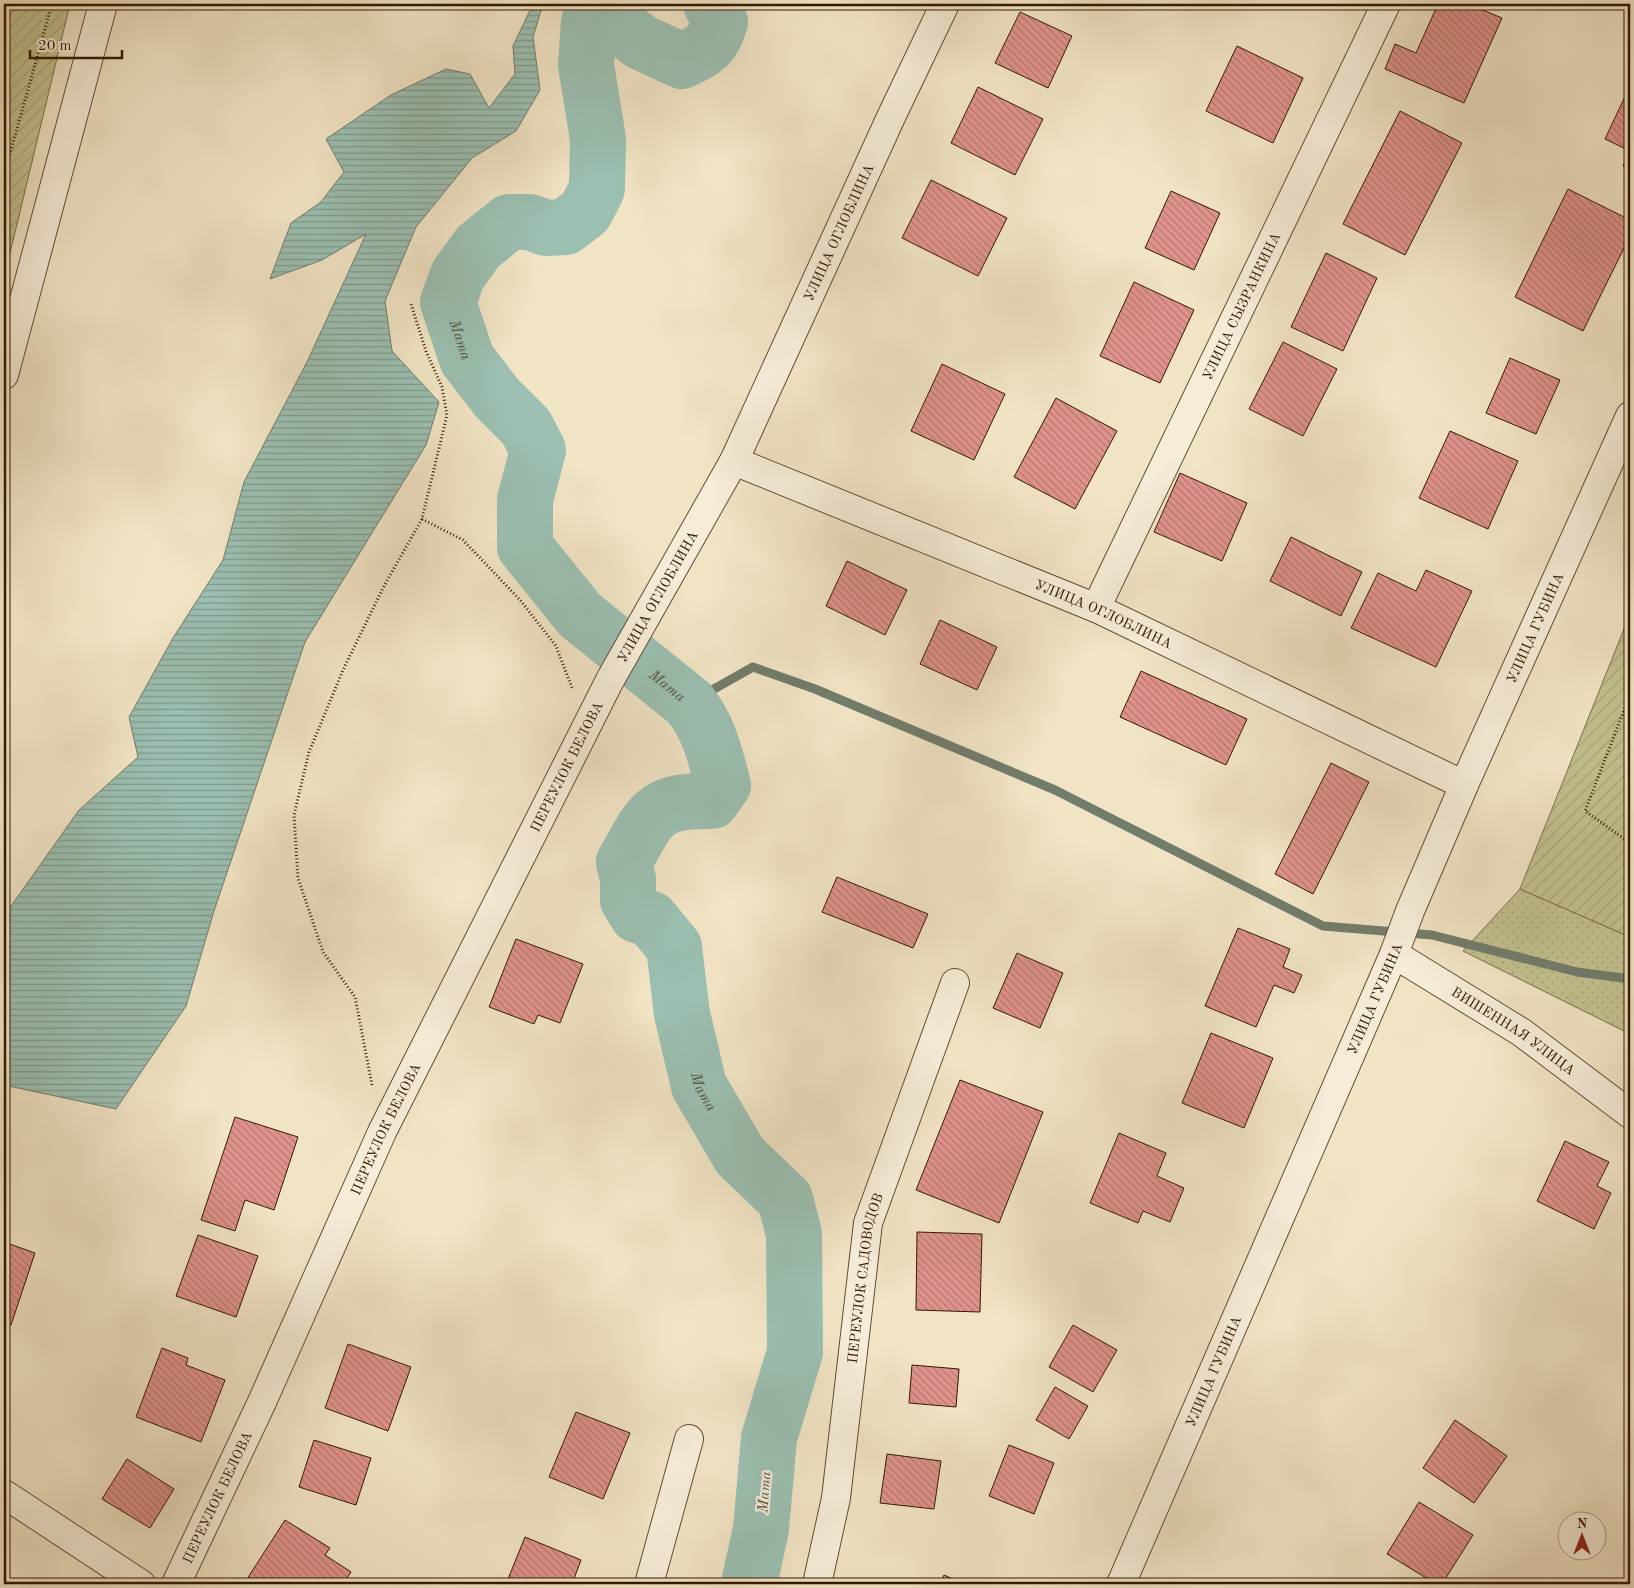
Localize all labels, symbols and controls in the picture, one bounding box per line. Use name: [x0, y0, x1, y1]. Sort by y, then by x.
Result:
scale bar: [30, 28, 122, 60]
text: 20 m: [38, 39, 72, 54]
street label: УЛИЦА ОГЛОБЛИНА: [802, 162, 877, 303]
street label: УЛИЦА СЫЗРАНКИНА: [1200, 230, 1283, 383]
water label: Мата: [445, 317, 473, 362]
street label: УЛИЦА ОГЛОБЛИНА: [615, 528, 701, 665]
street label: УЛИЦА ГУБИНА: [1505, 571, 1567, 686]
street label: УЛИЦА ОГЛОБЛИНА: [1033, 578, 1174, 652]
water label: Мата: [645, 667, 687, 706]
street label: ПЕРЕУЛОК БЕЛОВА: [528, 699, 606, 835]
street label: УЛИЦА ГУБИНА: [1345, 941, 1405, 1057]
street label: ВИШЕННАЯ УЛИЦА: [1449, 985, 1578, 1078]
street label: ПЕРЕУЛОК БЕЛОВА: [349, 1061, 424, 1197]
water label: Мата: [687, 1070, 718, 1114]
street label: ПЕРЕУЛОК САДОВОДОВ: [846, 1191, 886, 1364]
street label: УЛИЦА ГУБИНА: [1184, 1314, 1244, 1429]
street label: ПЕРЕУЛОК БЕЛОВА: [181, 1429, 255, 1566]
water label: Мата: [756, 1471, 775, 1514]
north arrow: [1556, 1510, 1606, 1560]
text: N: [1577, 1517, 1588, 1531]

